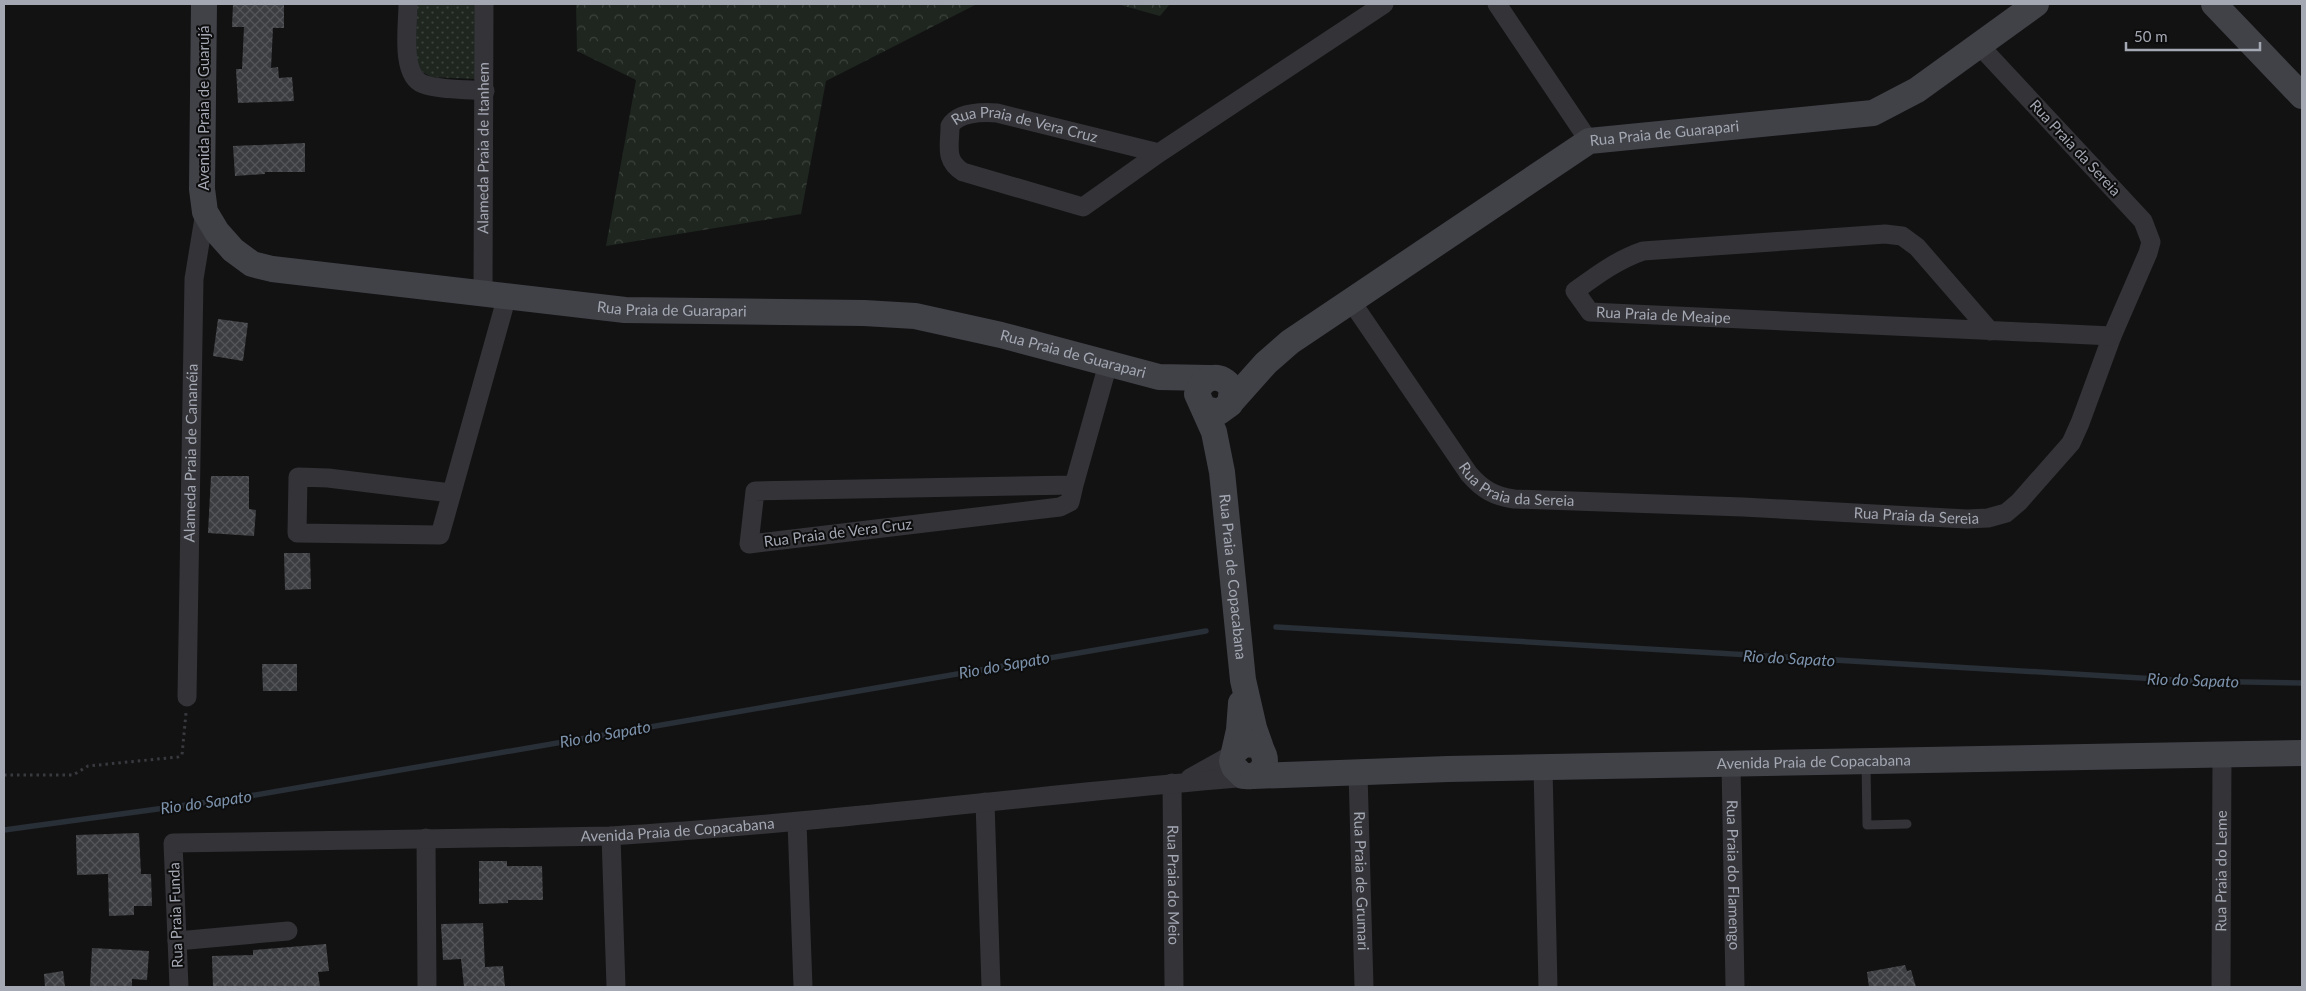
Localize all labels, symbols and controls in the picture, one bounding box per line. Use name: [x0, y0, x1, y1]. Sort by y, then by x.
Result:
scale bar: [2126, 20, 2260, 52]
street label: Avenida Praia de Guarujá: [194, 26, 212, 190]
text: 50 m: [2134, 27, 2168, 45]
street label: Alameda Praia de Itanhem: [473, 62, 492, 234]
street label: Rua Praia da Sereia: [2026, 95, 2125, 199]
street label: Rua Praia de Vera Cruz: [947, 103, 1100, 146]
street label: Rua Praia de Guarapari: [1589, 116, 1740, 149]
street label: Rua Praia de Guarapari: [596, 297, 747, 320]
street label: Rua Praia de Meaipe: [1596, 302, 1731, 326]
street label: Rua Praia de Guarapari: [999, 325, 1148, 381]
street label: Alameda Praia de Cananéia: [180, 364, 201, 542]
street label: Rua Praia da Sereia: [1456, 458, 1575, 509]
street label: Rua Praia de Copacabana: [1216, 493, 1251, 660]
street label: Rua Praia da Sereia: [1853, 503, 1979, 527]
street label: Rua Praia de Vera Cruz: [763, 514, 913, 550]
water label: Rio do Sapato: [1743, 646, 1836, 669]
water label: Rio do Sapato: [957, 647, 1051, 682]
water label: Rio do Sapato: [2147, 668, 2239, 691]
water label: Rio do Sapato: [558, 716, 652, 751]
street label: Avenida Praia de Copacabana: [1717, 750, 1911, 772]
water label: Rio do Sapato: [159, 786, 253, 817]
street label: Rua Praia do Flamengo: [1724, 800, 1744, 950]
street label: Rua Praia do Leme: [2211, 810, 2230, 932]
street label: Rua Praia de Grumari: [1351, 811, 1373, 951]
street label: Avenida Praia de Copacabana: [581, 813, 775, 844]
street label: Rua Praia do Meio: [1164, 825, 1184, 945]
street label: Rua Praia Funda: [164, 862, 186, 968]

